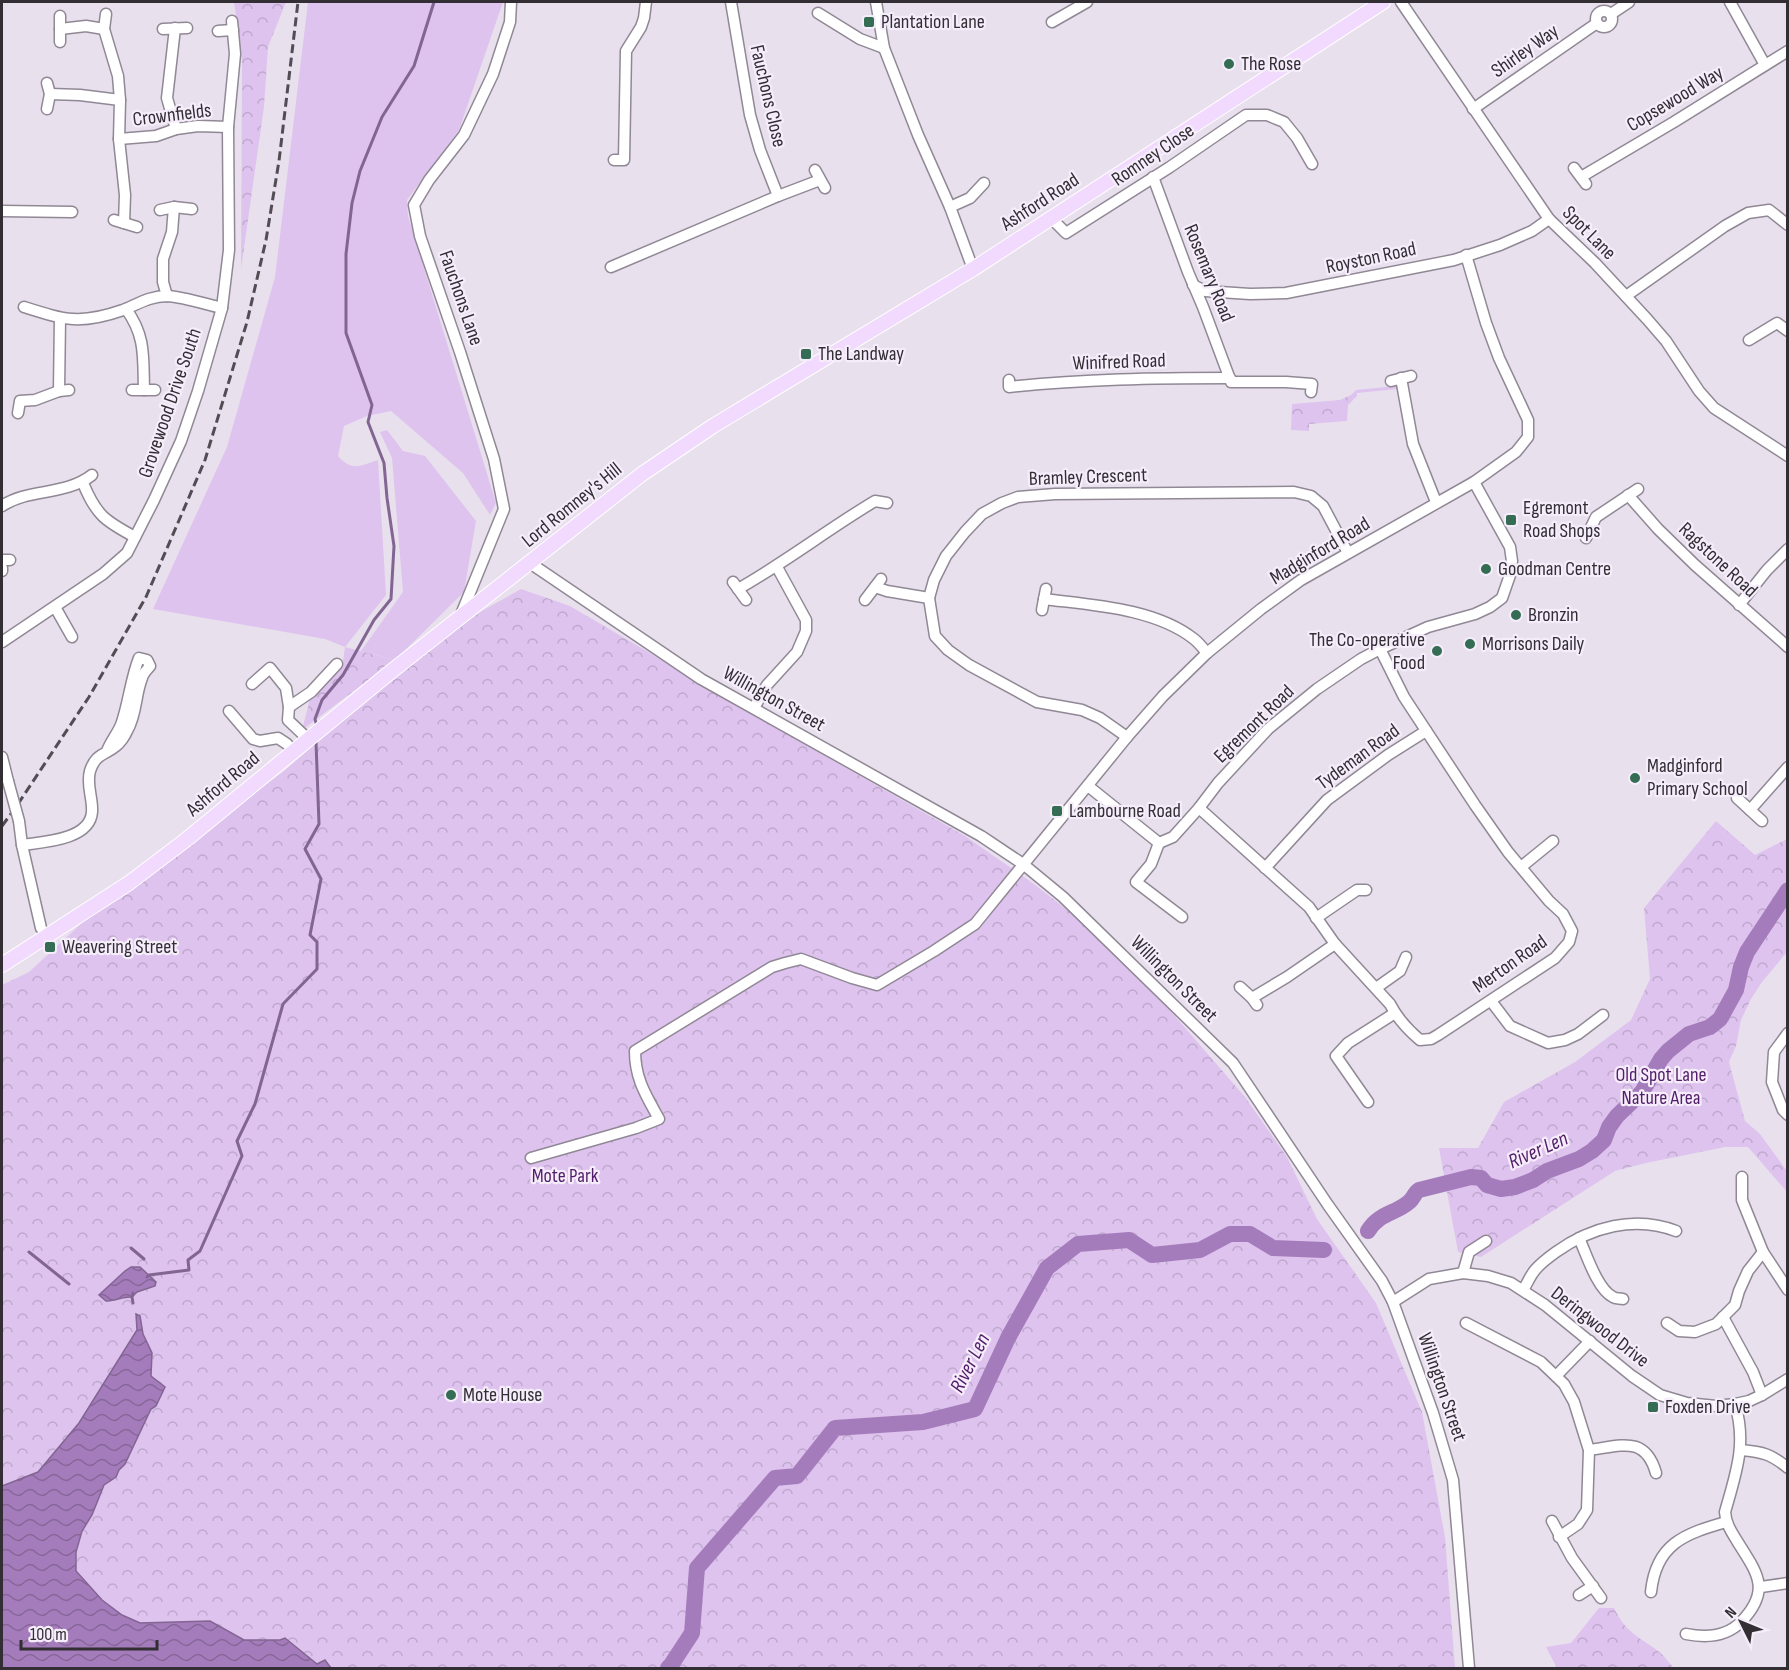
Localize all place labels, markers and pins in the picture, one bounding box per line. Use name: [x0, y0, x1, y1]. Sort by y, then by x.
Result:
place label: Plantation Lane: [881, 10, 985, 34]
marker: Plantation Lane: [862, 15, 876, 29]
place label: The Rose: [1241, 52, 1301, 76]
marker: The Rose: [1222, 57, 1236, 71]
place label: The Landway: [818, 342, 904, 366]
marker: The Landway: [799, 347, 813, 361]
place label: Egremont Road Shops: [1523, 496, 1600, 543]
marker: Egremont Road Shops: [1504, 513, 1518, 527]
place label: Goodman Centre: [1498, 557, 1611, 581]
marker: Goodman Centre: [1479, 562, 1493, 576]
place label: Bronzin: [1528, 603, 1579, 627]
marker: Bronzin: [1509, 608, 1523, 622]
place label: The Co-operative Food: [1309, 628, 1425, 675]
place label: Morrisons Daily: [1482, 632, 1585, 656]
marker: Morrisons Daily: [1463, 637, 1477, 651]
marker: The Co-operative Food: [1430, 644, 1444, 658]
place label: Madginford Primary School: [1647, 754, 1748, 801]
marker: Madginford Primary School: [1628, 771, 1642, 785]
place label: Lambourne Road: [1069, 799, 1181, 823]
marker: Lambourne Road: [1050, 804, 1064, 818]
place label: Weavering Street: [62, 935, 177, 959]
marker: Weavering Street: [43, 940, 57, 954]
place label: Mote House: [463, 1383, 542, 1407]
marker: Mote House: [444, 1388, 458, 1402]
place label: Foxden Drive: [1665, 1395, 1751, 1419]
marker: Foxden Drive: [1646, 1400, 1660, 1414]

